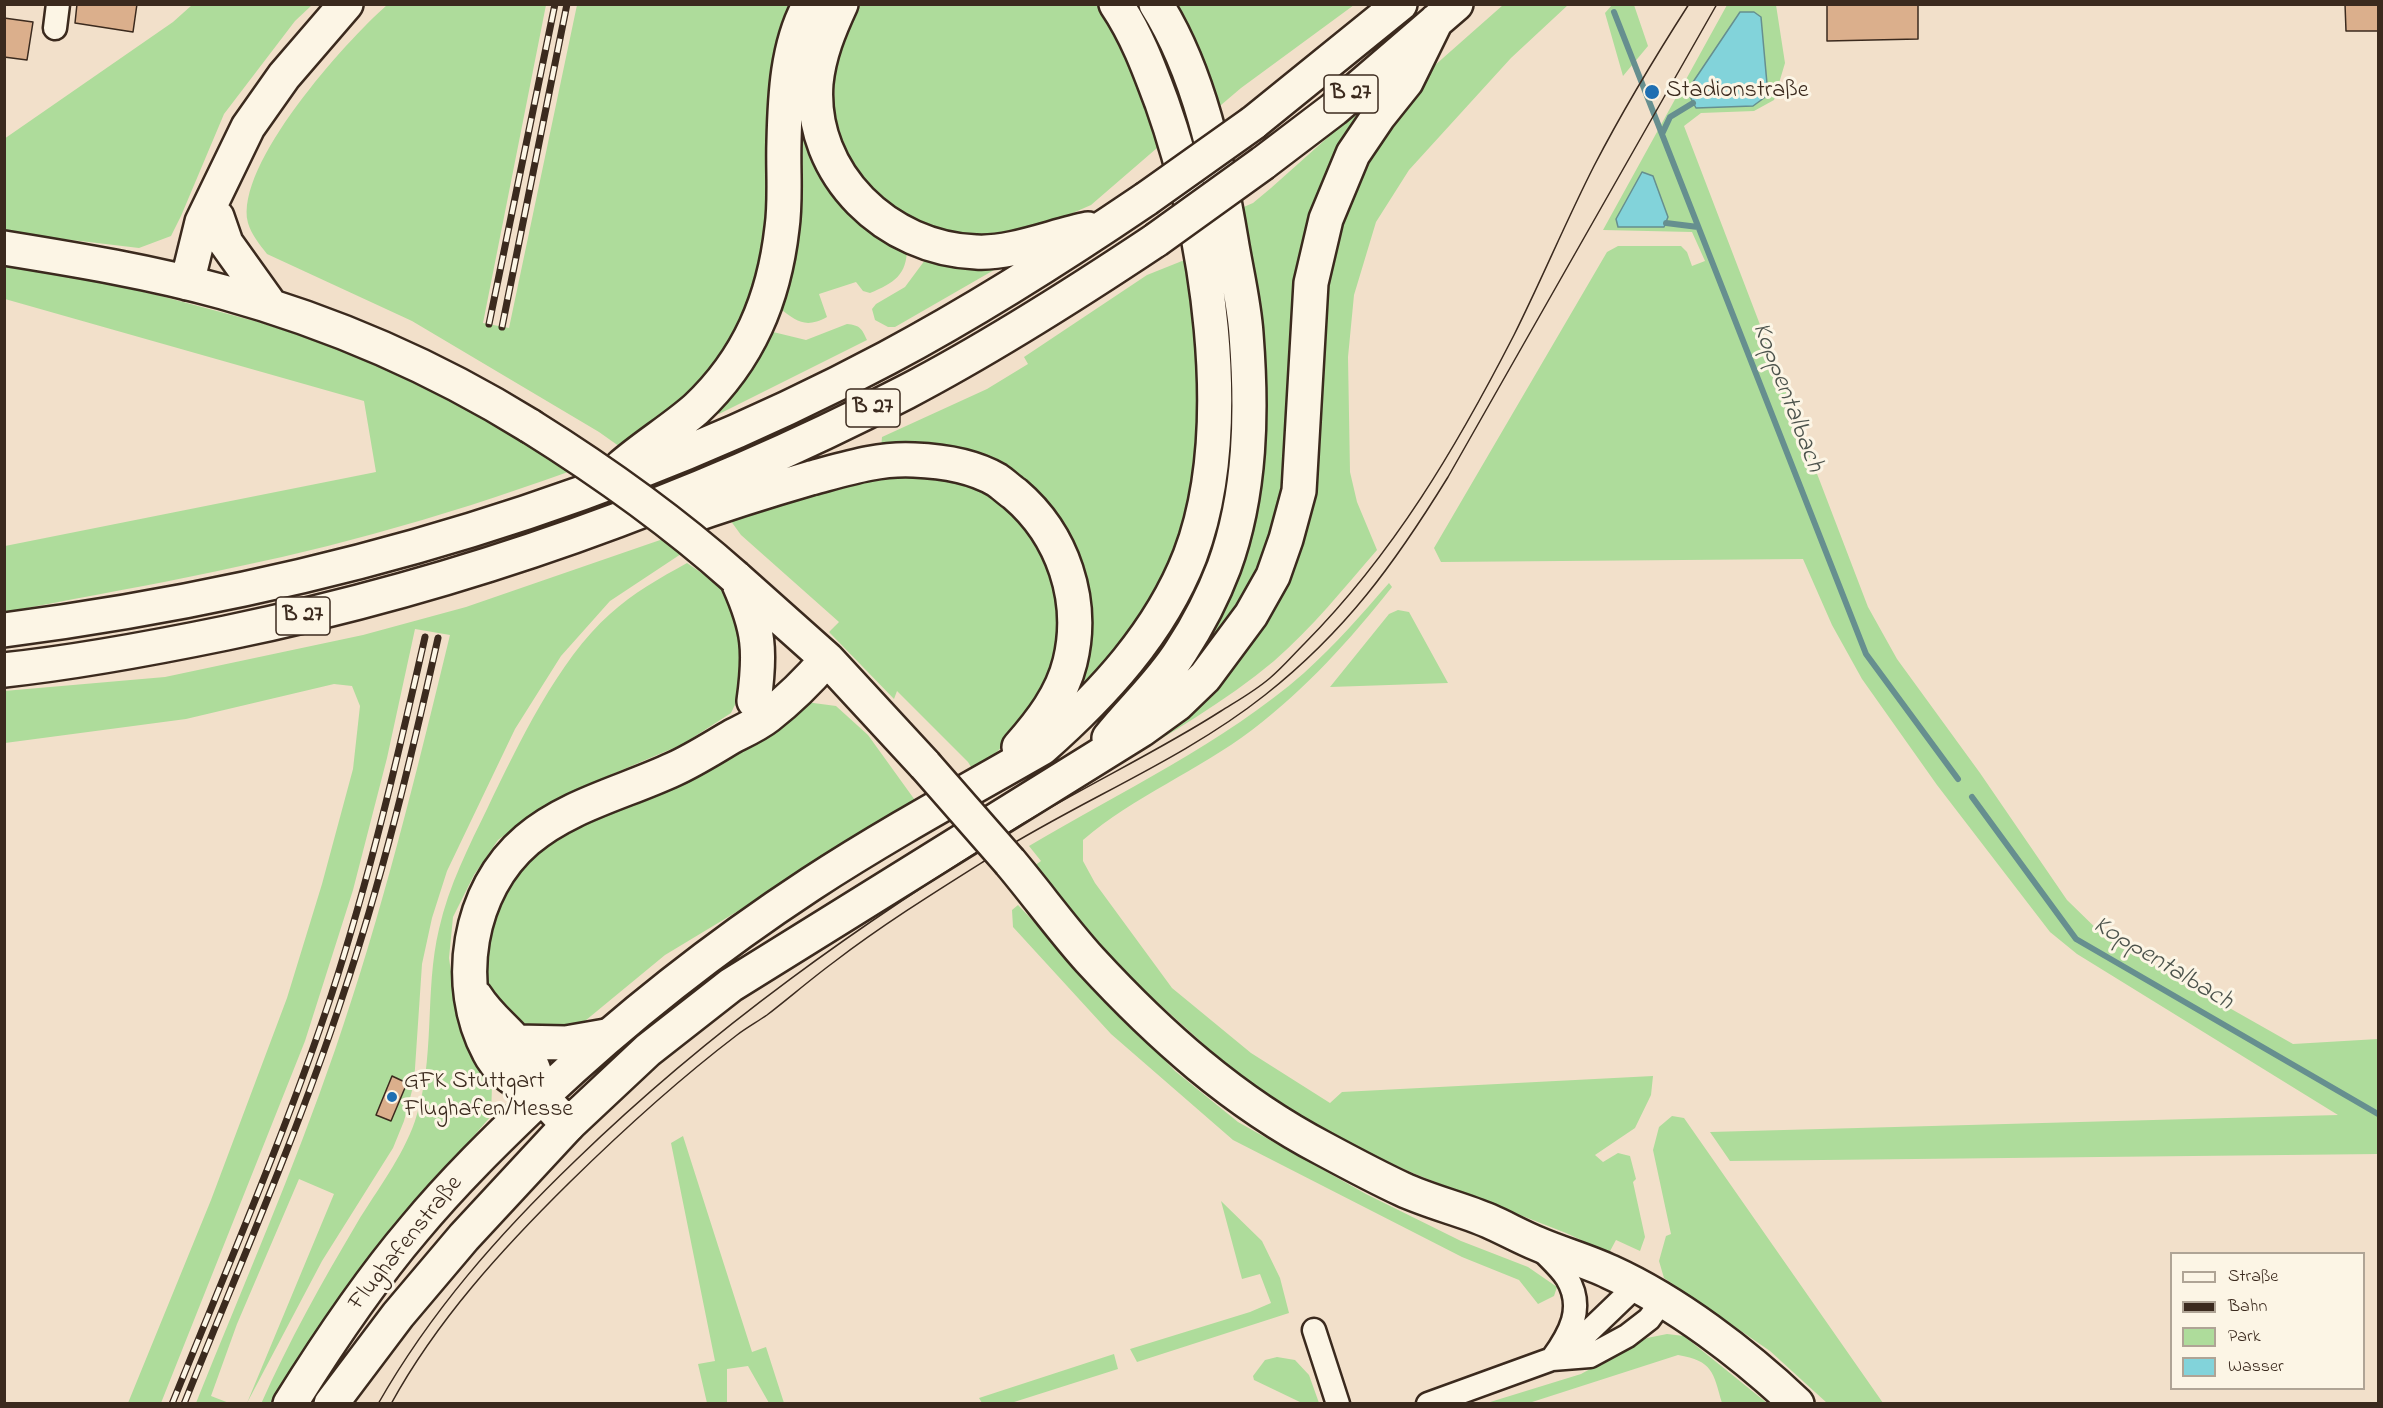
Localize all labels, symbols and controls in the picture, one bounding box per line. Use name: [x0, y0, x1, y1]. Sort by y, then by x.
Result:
road number: B 27: [1324, 75, 1378, 113]
place label: Stadionstraße: [1666, 78, 1809, 106]
marker: Stadionstraße: [1643, 83, 1661, 101]
water label: Koppentalbach: [1743, 319, 1829, 477]
road number: B 27: [846, 389, 900, 427]
road number: B 27: [276, 597, 330, 635]
water label: Koppentalbach: [2086, 911, 2238, 1019]
place label: GFK Stuttgart Flughafen/Messe: [404, 1069, 573, 1125]
marker: GFK Stuttgart Flughafen/Messe: [385, 1090, 399, 1104]
street label: Flughafenstraße: [344, 1171, 470, 1317]
legend: [2170, 1252, 2365, 1390]
text: Straße: [2228, 1264, 2278, 1290]
text: Bahn: [2228, 1294, 2267, 1320]
text: Park: [2228, 1324, 2261, 1350]
text: Wasser: [2228, 1354, 2284, 1380]

